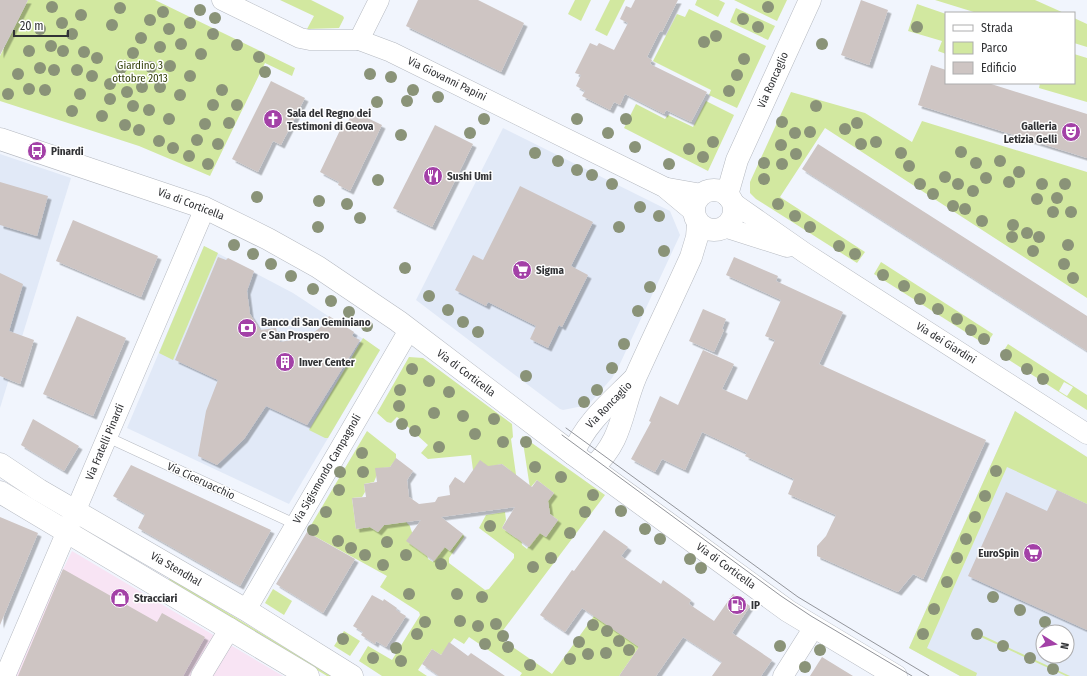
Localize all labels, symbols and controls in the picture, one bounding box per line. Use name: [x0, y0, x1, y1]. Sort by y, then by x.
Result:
scale bar: [14, 12, 68, 38]
legend: [945, 12, 1075, 84]
text: 20 m: [20, 19, 44, 33]
text: Strada: [981, 21, 1013, 35]
text: Parco: [981, 41, 1008, 55]
street label: Via Roncaglio: [755, 50, 791, 110]
street label: Via Giovanni Papini: [405, 54, 489, 104]
park label: Giardino 3 ottobre 2013: [112, 59, 168, 85]
text: Edificio: [981, 61, 1017, 75]
place label: Sala del Regno dei Testimoni di Geova: [287, 107, 374, 133]
church icon: Sala del Regno dei Testimoni di Geova: [262, 108, 284, 130]
place label: Galleria Letizia Gelli: [1004, 120, 1058, 146]
theatre icon: Galleria Letizia Gelli: [1060, 121, 1082, 143]
bus stop icon: Pinardi: [26, 140, 48, 162]
place label: Pinardi: [51, 145, 84, 158]
restaurant icon: Sushi Umi: [422, 165, 444, 187]
place label: Sushi Umi: [447, 170, 492, 183]
street label: Via di Corticella: [156, 185, 226, 223]
supermarket icon: Sigma: [511, 259, 533, 281]
place label: Sigma: [536, 264, 564, 277]
place label: Banco di San Geminiano e San Prospero: [261, 316, 371, 342]
bank icon: Banco di San Geminiano e San Prospero: [236, 317, 258, 339]
street label: Via dei Giardini: [914, 319, 979, 367]
street label: Via di Corticella: [434, 347, 498, 399]
building icon: Inver Center: [274, 351, 296, 373]
place label: Inver Center: [299, 356, 356, 369]
street label: Via Roncaglio: [583, 379, 635, 431]
street label: Via Fratelli Pinardi: [83, 402, 127, 482]
street label: Via Sigismondo Campagnoli: [290, 412, 364, 526]
street label: Via Ciceruacchio: [165, 460, 237, 502]
street label: Via di Corticella: [694, 540, 758, 592]
supermarket icon: EuroSpin: [1022, 542, 1044, 564]
place label: EuroSpin: [978, 547, 1019, 560]
street label: Via Stendhal: [148, 549, 204, 589]
shop icon: Stracciari: [109, 587, 131, 609]
place label: Stracciari: [134, 592, 177, 605]
fuel station icon: IP: [726, 594, 748, 616]
place label: IP: [751, 599, 760, 612]
north arrow: [1035, 624, 1075, 664]
text: N: [1057, 641, 1071, 650]

